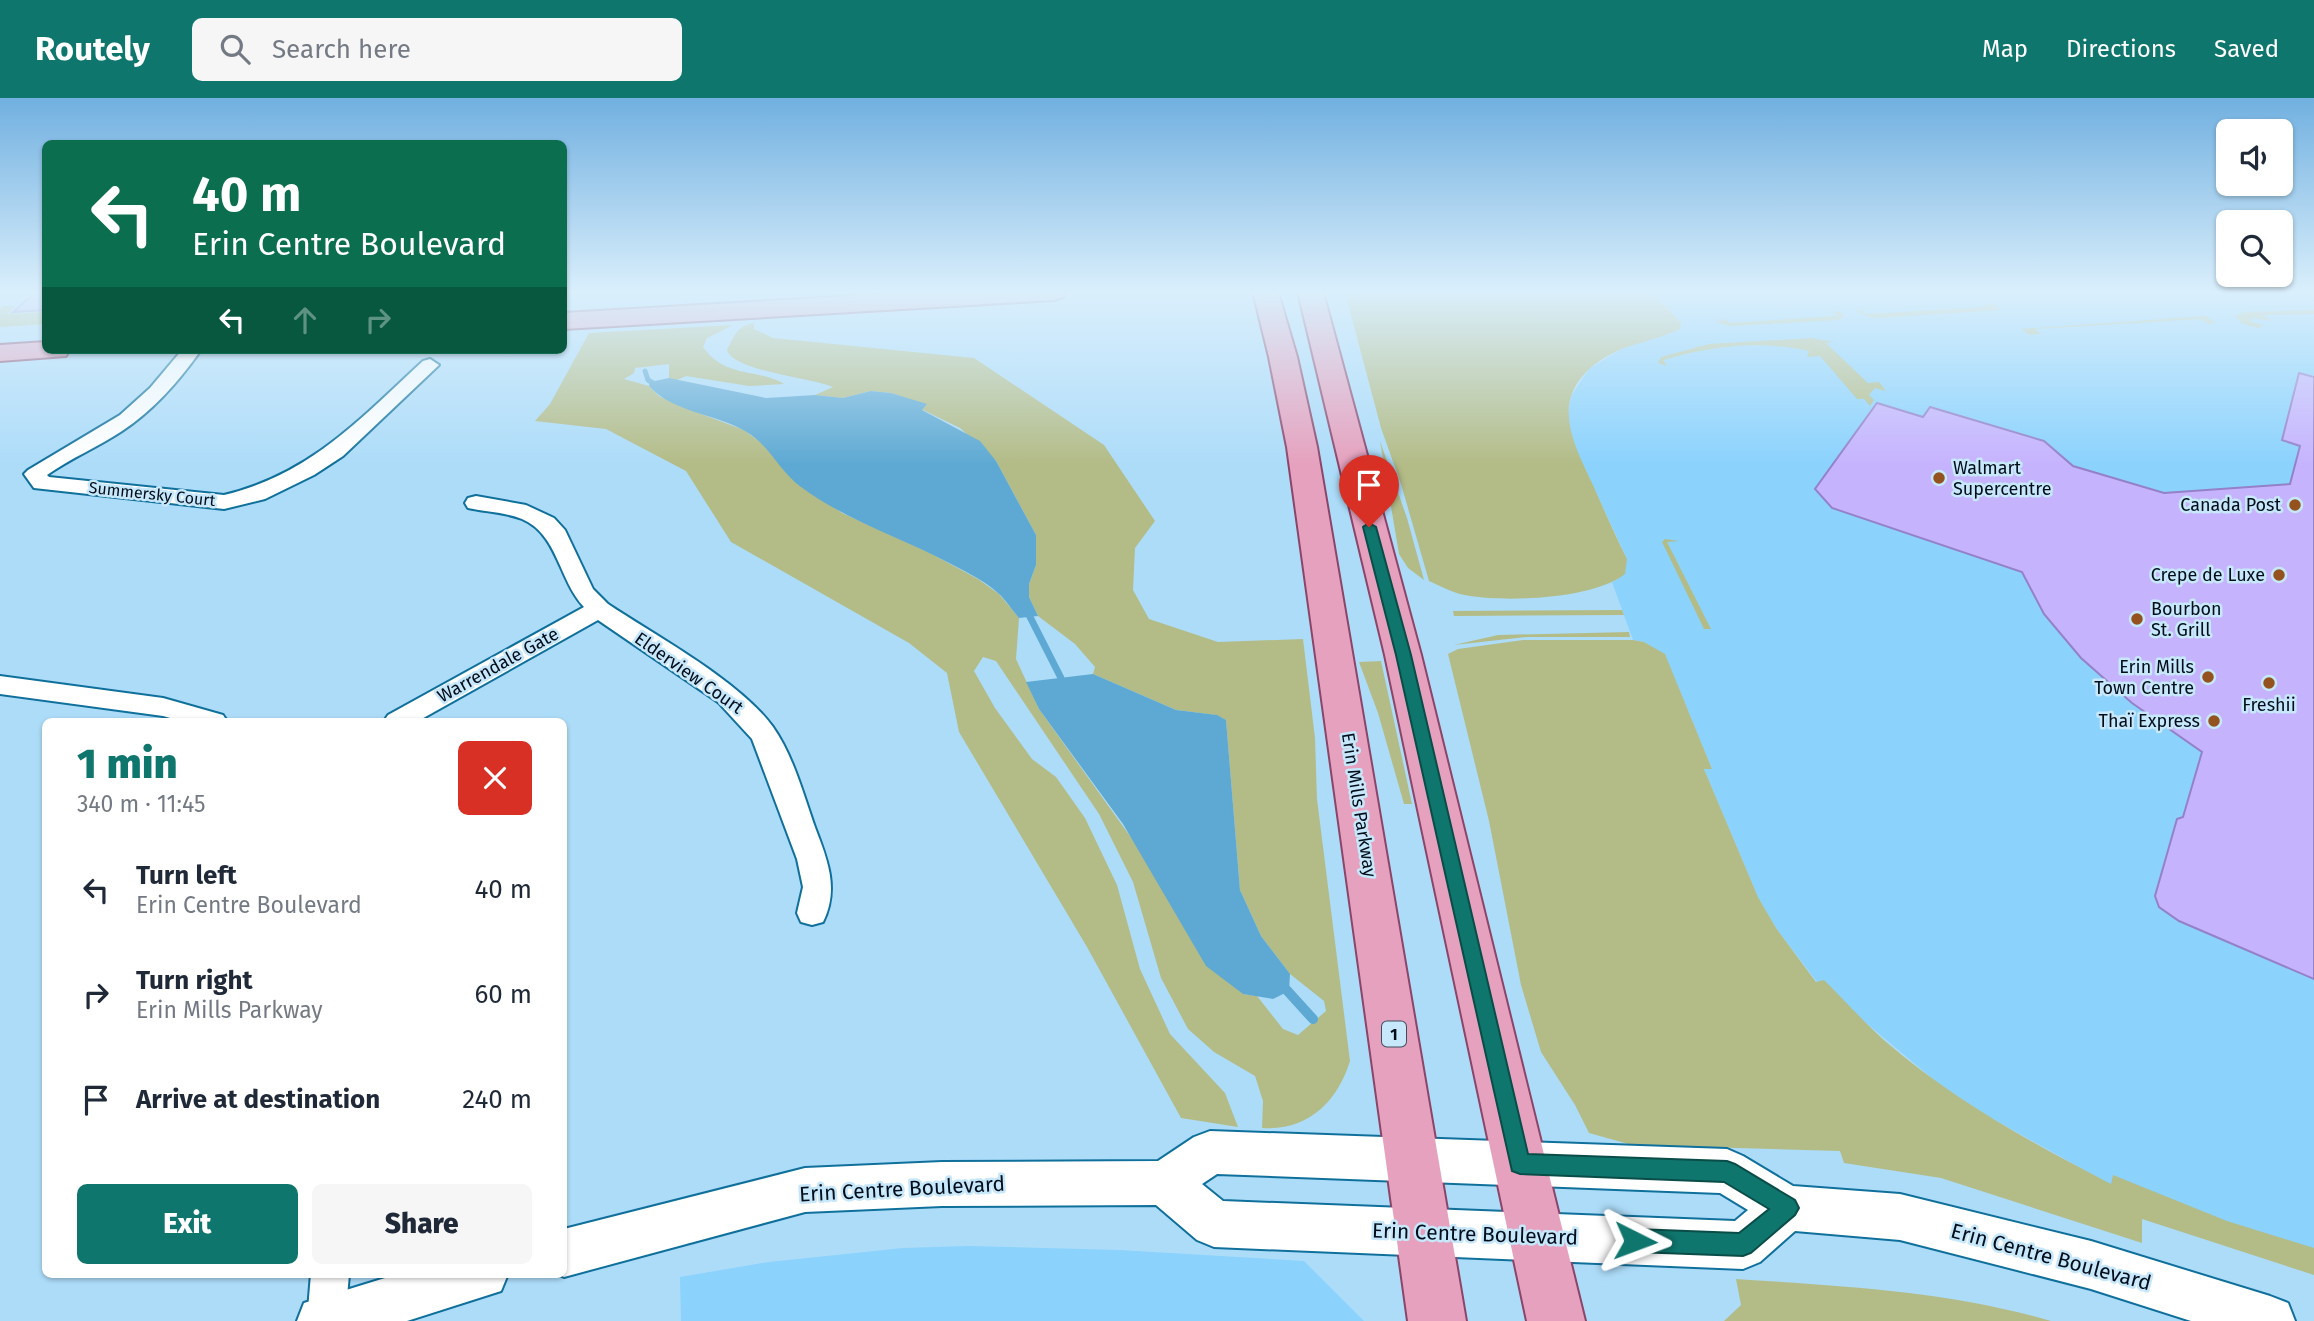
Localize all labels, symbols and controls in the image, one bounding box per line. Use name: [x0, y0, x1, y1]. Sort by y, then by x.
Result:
search box: [192, 18, 682, 81]
text: Routely: [35, 29, 150, 69]
icon: search: [216, 30, 254, 68]
text: Search here: [272, 34, 411, 65]
text: Map: [1982, 35, 2028, 63]
text: Directions: [2066, 35, 2176, 63]
text: Saved: [2214, 35, 2279, 63]
map controls: [2216, 119, 2293, 287]
button: sound: [2216, 119, 2293, 196]
text: 40 m: [192, 165, 301, 224]
icon: left: [77, 168, 168, 259]
button: search: [2216, 210, 2293, 287]
text: Erin Centre Boulevard: [192, 225, 506, 263]
icon: left: [213, 301, 251, 339]
icon: ahead: [286, 301, 324, 339]
icon: right: [359, 301, 397, 339]
pin: [1339, 455, 1399, 527]
place label: Walmart Supercentre: [1953, 457, 2052, 500]
icon: arrive: [1350, 466, 1388, 504]
marker: Walmart Supercentre: [1931, 470, 1947, 486]
street label: Summersky Court: [88, 478, 216, 510]
place label: Canada Post: [2180, 494, 2281, 516]
marker: Canada Post: [2287, 497, 2303, 513]
place label: Crepe de Luxe: [2151, 564, 2265, 586]
marker: Crepe de Luxe: [2271, 567, 2287, 583]
place label: Bourbon St. Grill: [2151, 598, 2222, 641]
marker: Bourbon St. Grill: [2129, 611, 2145, 627]
street label: Warrendale Gate: [434, 623, 562, 707]
street label: Elderview Court: [630, 627, 748, 719]
place label: Erin Mills Town Centre: [2094, 656, 2194, 699]
marker: Erin Mills Town Centre: [2200, 669, 2216, 685]
marker: Freshii: [2261, 675, 2277, 691]
place label: Freshii: [2242, 694, 2296, 716]
place label: Thaï Express: [2099, 710, 2200, 732]
marker: Thaï Express: [2206, 713, 2222, 729]
street label: Erin Mills Parkway: [1337, 731, 1381, 879]
text: 1 min: [77, 739, 178, 789]
button: close: [458, 741, 532, 815]
text: 340 m · 11:45: [77, 790, 205, 818]
text: Turn left: [136, 860, 237, 891]
icon: left: [77, 871, 115, 909]
text: 40 m: [474, 874, 532, 905]
text: Erin Centre Boulevard: [136, 891, 362, 919]
text: Turn right: [136, 965, 253, 996]
icon: right: [77, 976, 115, 1014]
text: 60 m: [474, 979, 532, 1010]
text: Erin Mills Parkway: [136, 996, 323, 1024]
road number: 1: [1382, 1022, 1406, 1046]
icon: arrive: [77, 1081, 115, 1119]
text: Arrive at destination: [136, 1084, 380, 1115]
text: 240 m: [462, 1084, 532, 1115]
street label: Erin Centre Boulevard: [798, 1171, 1006, 1207]
button: Exit: [77, 1184, 298, 1264]
button: Share: [312, 1184, 532, 1264]
position arrow: [1598, 1204, 1672, 1278]
street label: Erin Centre Boulevard: [1372, 1217, 1578, 1251]
street label: Erin Centre Boulevard: [1948, 1218, 2154, 1296]

